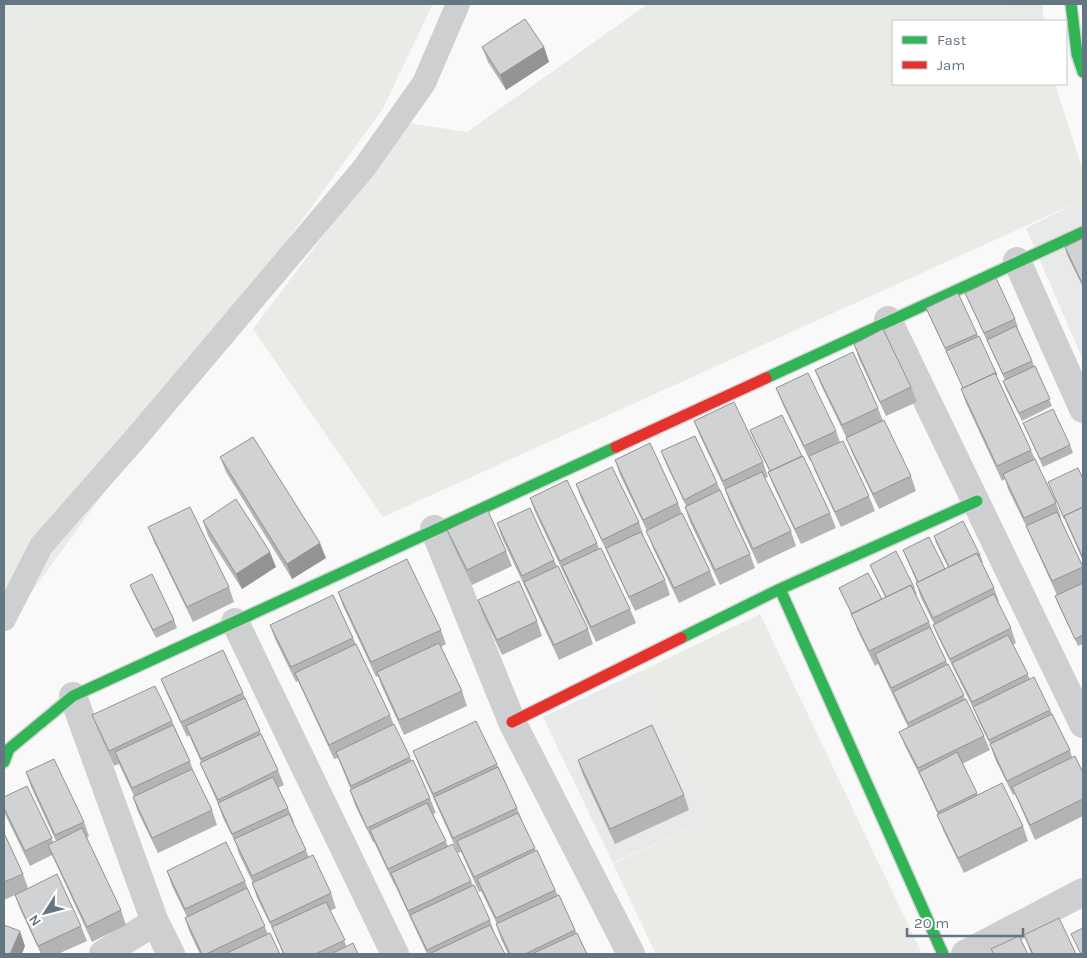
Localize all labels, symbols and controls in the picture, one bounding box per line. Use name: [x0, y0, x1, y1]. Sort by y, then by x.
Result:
legend: [892, 20, 1067, 85]
text: Fast: [937, 31, 967, 49]
text: Jam: [937, 56, 965, 74]
north arrow: [20, 888, 70, 938]
scale bar: [907, 906, 1023, 938]
text: N: [25, 911, 45, 929]
text: 20 m: [914, 914, 949, 932]

